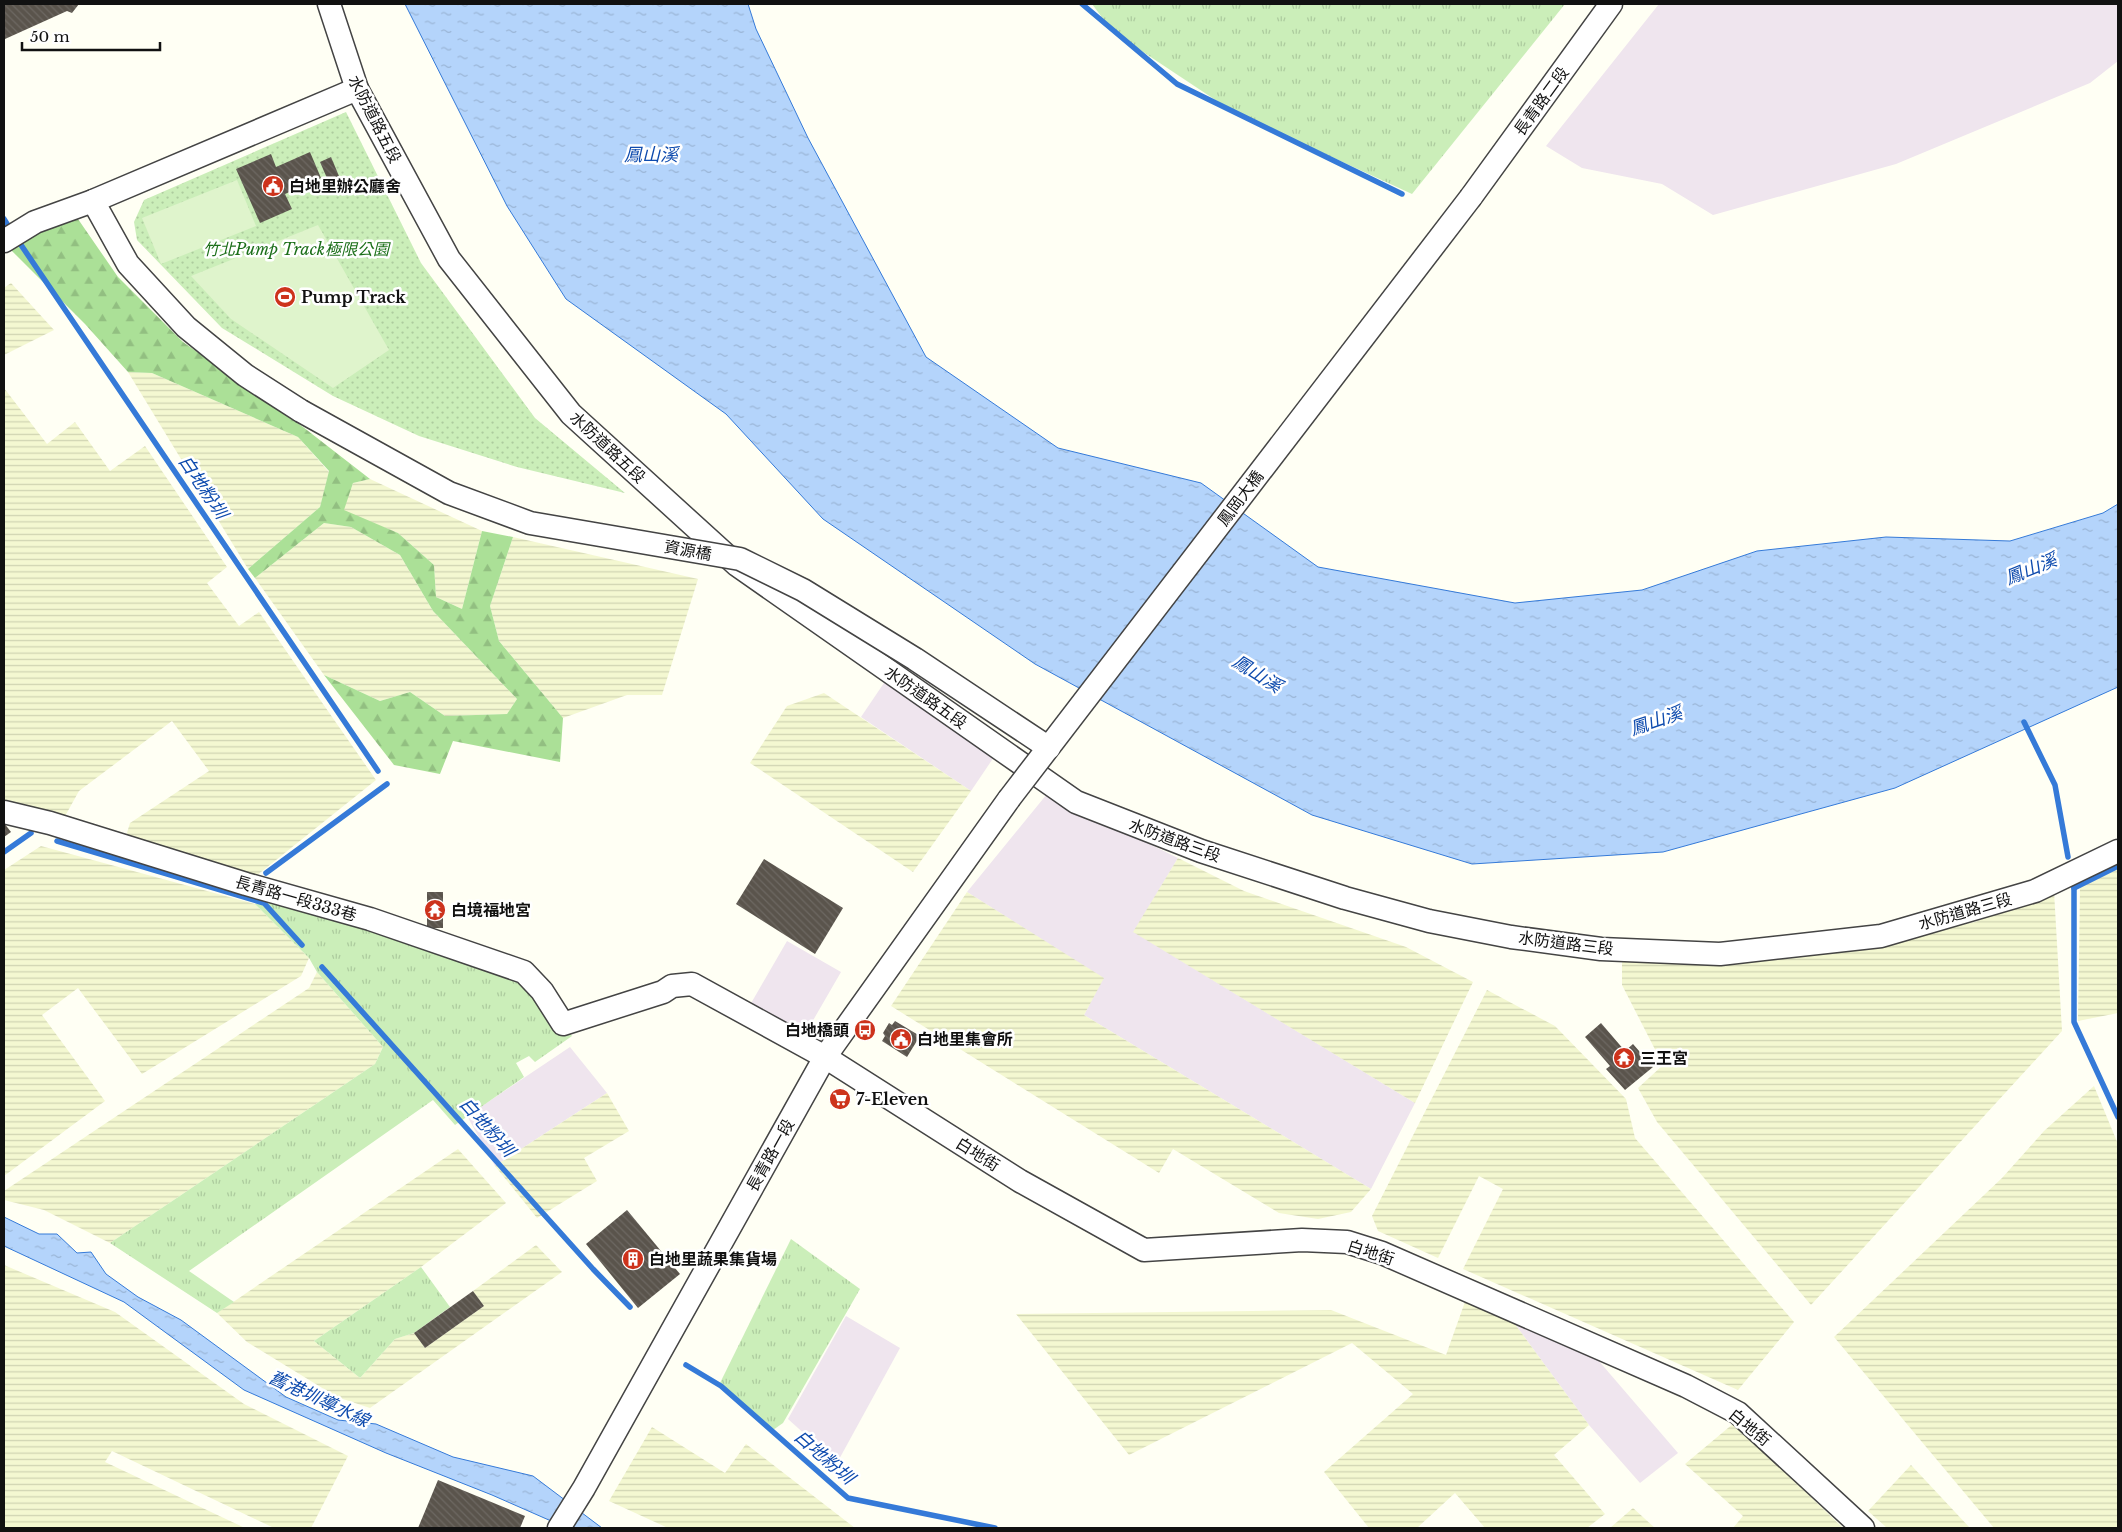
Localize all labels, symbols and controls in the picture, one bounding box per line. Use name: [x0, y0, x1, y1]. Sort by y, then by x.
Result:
scale bar: [22, 20, 160, 52]
text: 50 m: [30, 27, 70, 46]
street label: 長青路二段: [1509, 63, 1573, 139]
street label: 水防道路五段: [344, 72, 406, 166]
water label: 鳳山溪: [624, 144, 681, 166]
public building icon: 白地里辦公廳舍: [261, 174, 285, 198]
place label: 白地里辦公廳舍: [289, 176, 401, 196]
park label: 竹北Pump Track極限公園: [203, 239, 391, 259]
sports icon: Pump Track: [273, 285, 297, 309]
place label: Pump Track: [301, 287, 406, 307]
street label: 水防道路五段: [566, 407, 650, 487]
water label: 白地粉圳: [174, 451, 234, 525]
street label: 鳳岡大橋: [1213, 466, 1267, 530]
street label: 資源橋: [663, 536, 713, 564]
water label: 鳳山溪: [2002, 548, 2063, 589]
water label: 鳳山溪: [1228, 650, 1288, 699]
street label: 水防道路五段: [881, 661, 971, 733]
water label: 鳳山溪: [1627, 701, 1688, 740]
street label: 水防道路三段: [1126, 814, 1224, 866]
street label: 長青路一段333巷: [233, 871, 359, 925]
street label: 水防道路三段: [1916, 888, 2014, 934]
temple icon: 白境福地宮: [423, 898, 447, 922]
place label: 白境福地宮: [451, 900, 531, 920]
street label: 水防道路三段: [1517, 927, 1615, 959]
bus stop icon: 白地橋頭: [853, 1018, 877, 1042]
place label: 白地橋頭: [785, 1020, 849, 1040]
public building icon: 白地里集會所: [889, 1027, 913, 1051]
place label: 白地里集會所: [917, 1029, 1013, 1049]
temple icon: 三王宮: [1612, 1046, 1636, 1070]
place label: 三王宮: [1640, 1048, 1688, 1068]
supermarket icon: 7-Eleven: [828, 1087, 852, 1111]
place label: 7-Eleven: [856, 1089, 929, 1109]
water label: 白地粉圳: [455, 1093, 521, 1163]
street label: 長青路一段: [742, 1115, 798, 1195]
street label: 白地街: [952, 1133, 1004, 1175]
street label: 白地街: [1345, 1235, 1397, 1269]
building icon: 白地里蔬果集貨場: [621, 1247, 645, 1271]
place label: 白地里蔬果集貨場: [649, 1249, 777, 1269]
water label: 舊港圳導水線: [265, 1366, 374, 1433]
street label: 白地街: [1725, 1404, 1775, 1450]
water label: 白地粉圳: [790, 1425, 861, 1491]

